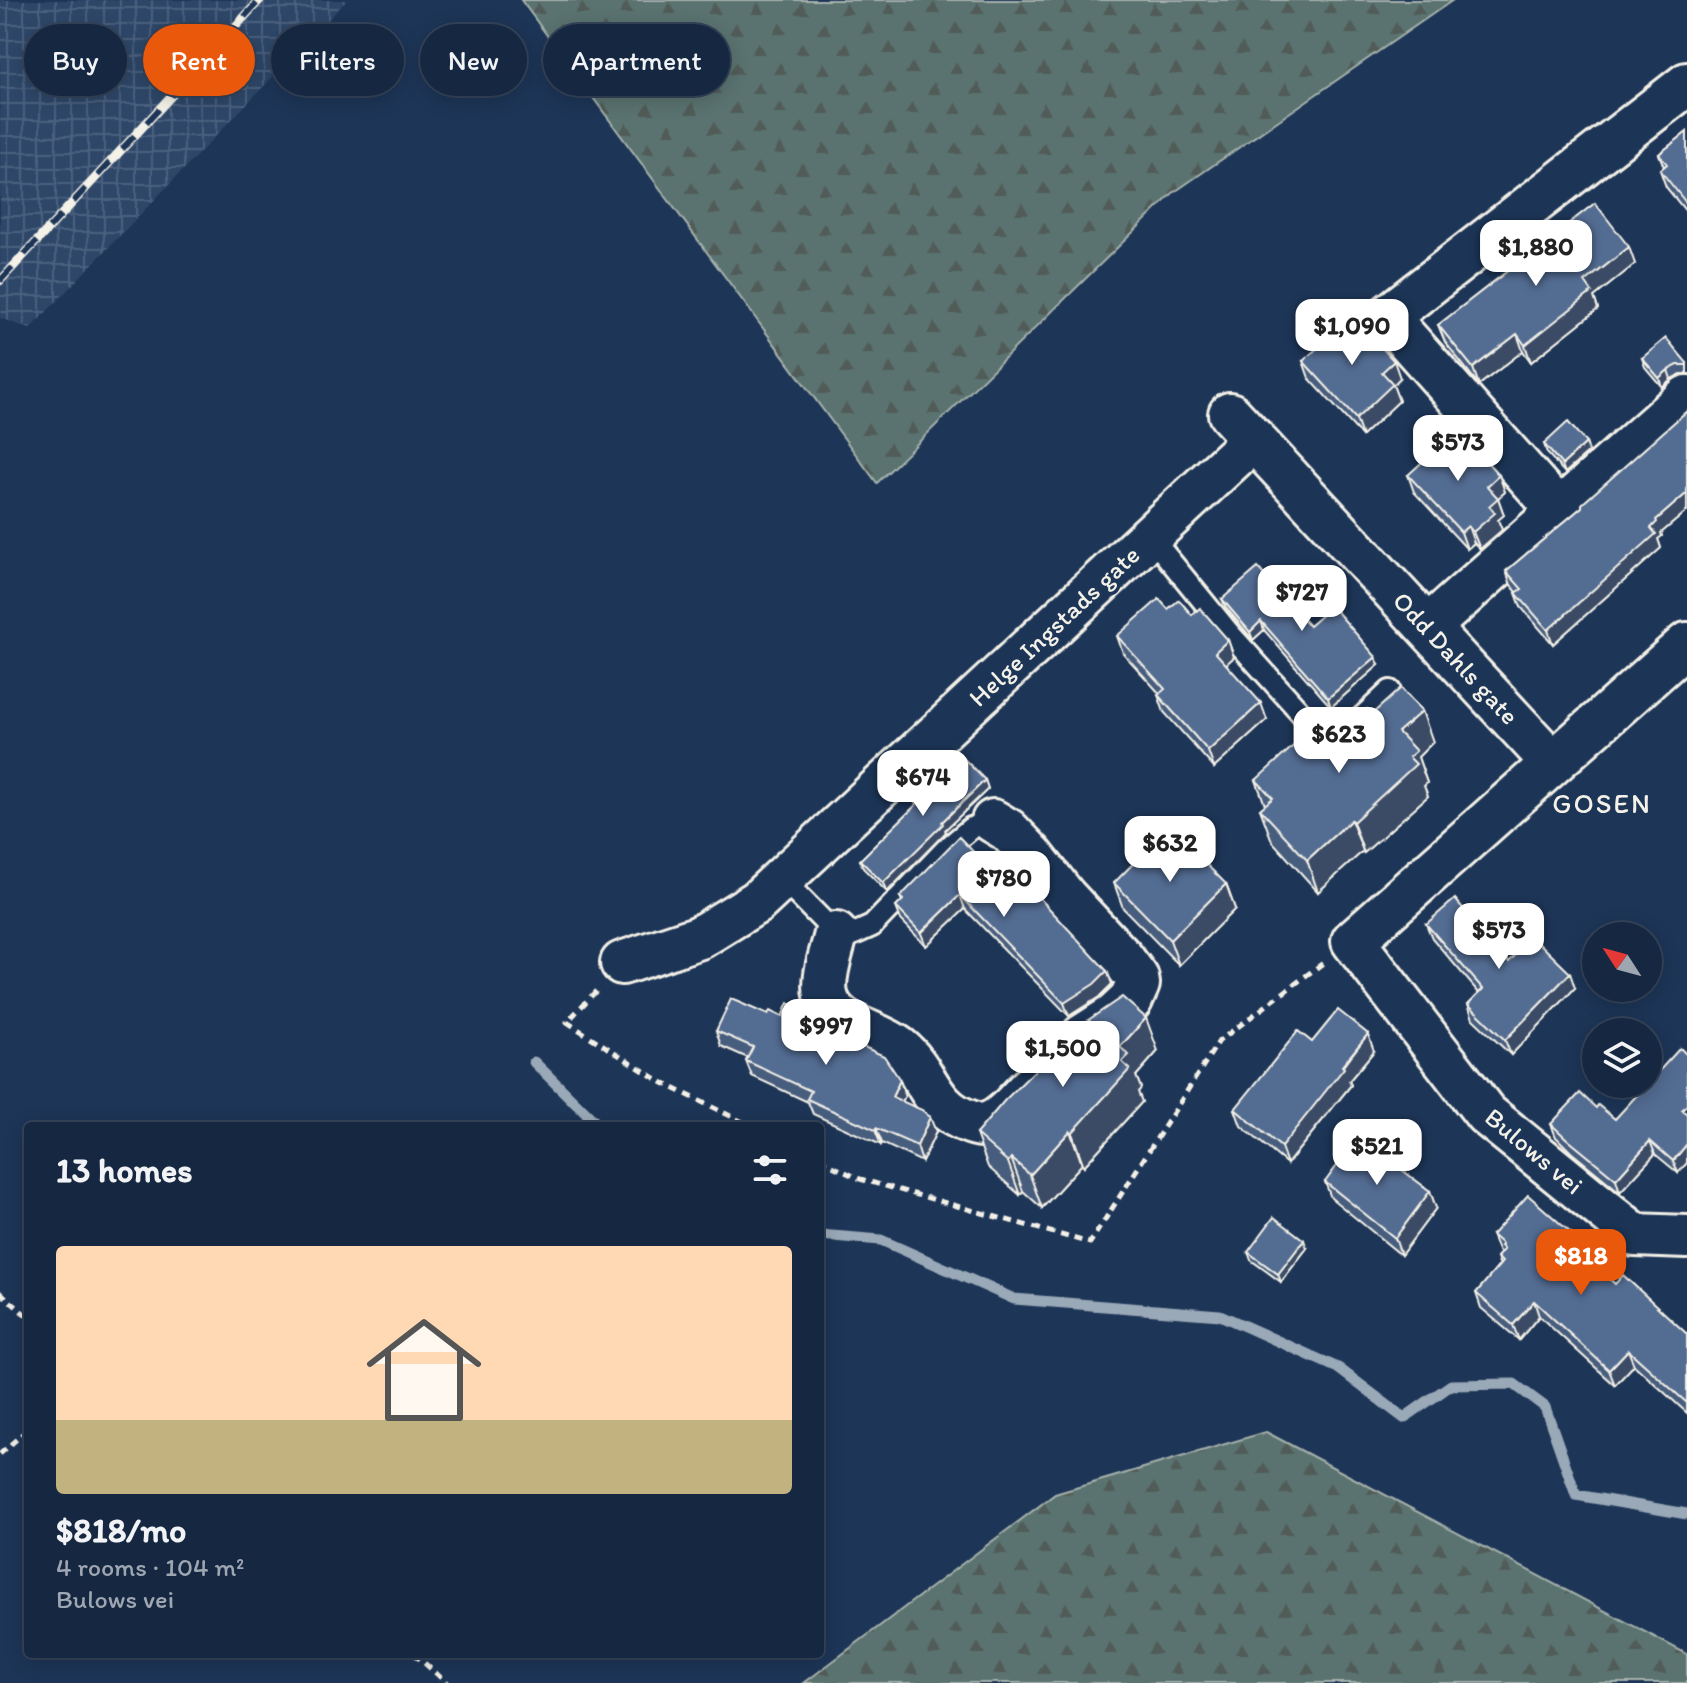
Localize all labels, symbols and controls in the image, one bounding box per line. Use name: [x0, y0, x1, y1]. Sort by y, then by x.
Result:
chip: Buy: [24, 24, 127, 96]
chip: Rent: [143, 24, 255, 96]
chip: Filters: [271, 24, 404, 96]
chip: New: [420, 24, 527, 96]
chip: Apartment: [543, 24, 730, 96]
pin: $1,880: [1471, 220, 1601, 288]
text: $1,880: [1498, 230, 1574, 262]
pin: $1,090: [1287, 299, 1417, 367]
text: $1,090: [1313, 309, 1391, 341]
pin: $573: [1411, 415, 1505, 483]
text: $573: [1431, 425, 1485, 457]
street label: Helge Ingstads gate: [962, 539, 1146, 713]
pin: $727: [1255, 565, 1349, 633]
text: $727: [1276, 575, 1328, 607]
street label: Odd Dahls gate: [1386, 585, 1526, 731]
pin: $623: [1292, 707, 1386, 775]
text: $623: [1312, 717, 1366, 749]
pin: $674: [876, 750, 970, 818]
text: $674: [895, 760, 951, 792]
district label: GOSEN: [1552, 786, 1652, 820]
pin: $632: [1123, 816, 1217, 884]
text: $632: [1143, 826, 1197, 858]
pin: $780: [957, 851, 1051, 919]
text: $780: [976, 861, 1032, 893]
pin: $573: [1452, 903, 1546, 971]
text: $573: [1472, 913, 1526, 945]
north arrow: [1582, 922, 1662, 1002]
map controls: [1582, 922, 1662, 1098]
pin: $997: [779, 999, 873, 1067]
text: $997: [799, 1009, 853, 1041]
button: layers: [1582, 1018, 1662, 1098]
pin: $1,500: [998, 1021, 1128, 1089]
text: $1,500: [1024, 1031, 1102, 1063]
street label: Bulows vei: [1478, 1101, 1590, 1201]
pin: $521: [1330, 1119, 1424, 1187]
text: $521: [1351, 1129, 1403, 1161]
icon: filters: [748, 1148, 792, 1192]
text: 13 homes: [56, 1150, 192, 1191]
pin: $818: [1534, 1229, 1628, 1297]
text: $818: [1554, 1239, 1608, 1271]
icon: home: [352, 1298, 496, 1442]
text: $818/mo: [56, 1510, 186, 1551]
text: 4 rooms · 104 m²: [56, 1551, 244, 1583]
text: Bulows vei: [56, 1583, 174, 1615]

